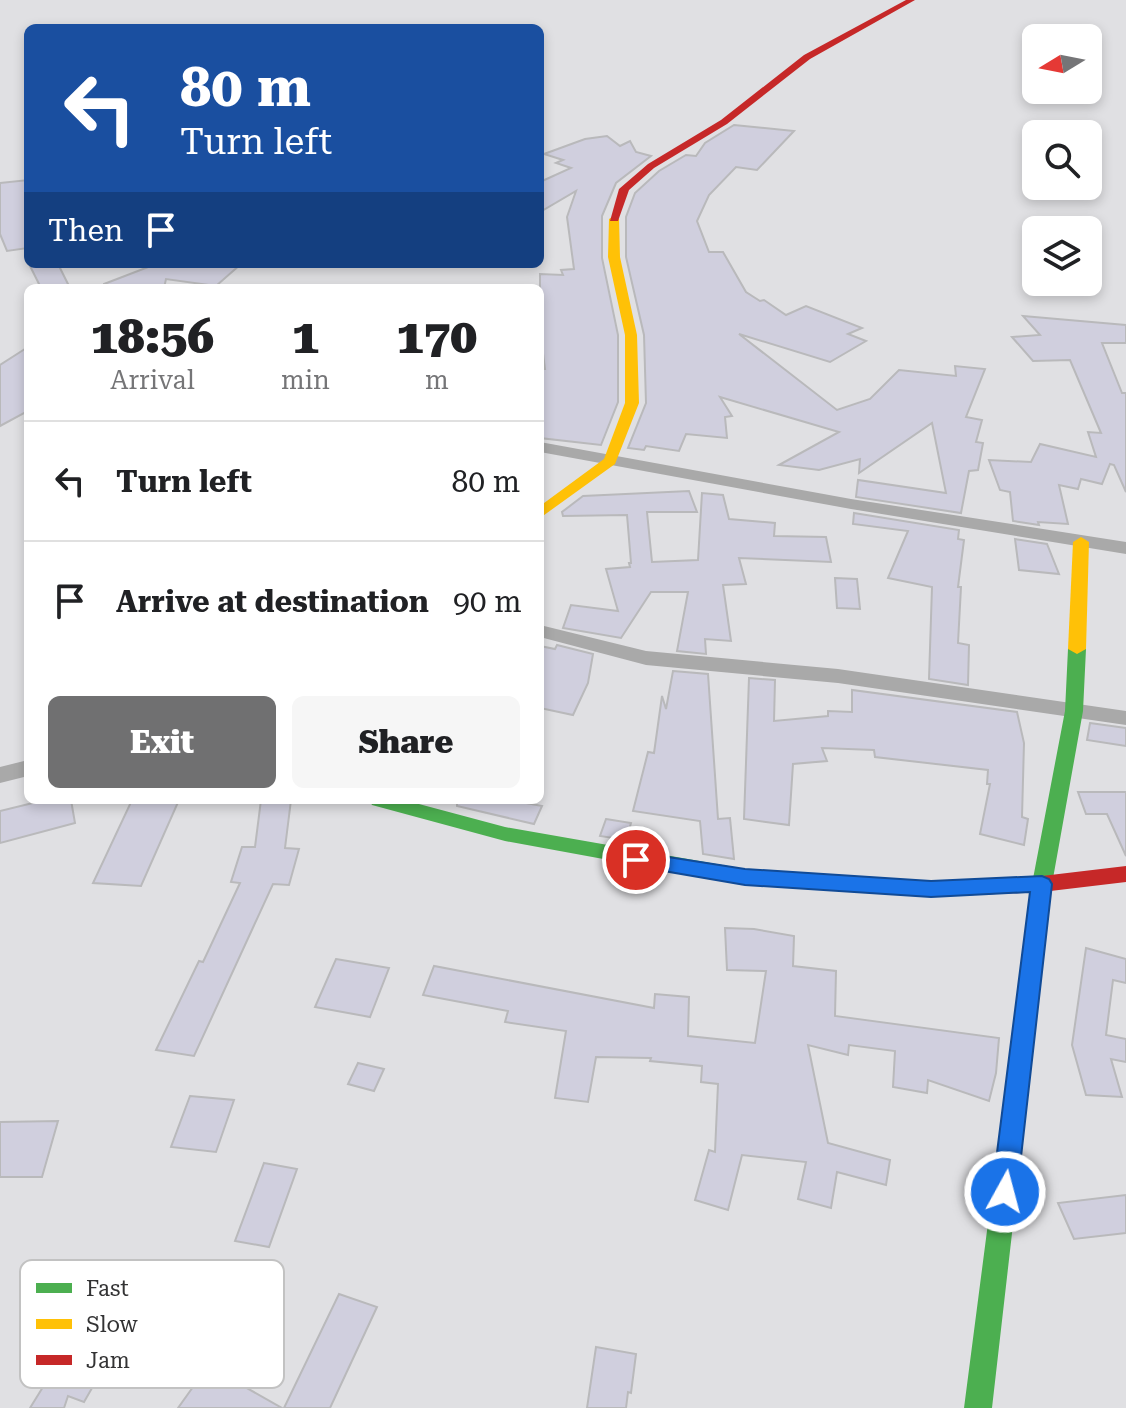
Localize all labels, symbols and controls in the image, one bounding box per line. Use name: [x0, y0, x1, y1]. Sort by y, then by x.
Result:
north arrow: [1022, 24, 1102, 104]
map controls: [1022, 24, 1102, 296]
text: 80 m: [180, 54, 311, 120]
icon: left: [48, 56, 152, 160]
button: search: [1022, 120, 1102, 200]
text: Turn left: [180, 121, 332, 163]
icon: arrive: [139, 208, 183, 252]
text: Then: [48, 213, 123, 248]
button: layers: [1022, 216, 1102, 296]
text: 18:56: [91, 309, 214, 365]
text: 1: [292, 309, 319, 365]
text: 170: [397, 309, 477, 365]
text: Arrival: [110, 365, 195, 395]
text: min: [281, 365, 330, 395]
text: m: [425, 365, 449, 395]
icon: left: [48, 459, 92, 503]
text: Turn left: [116, 464, 252, 499]
text: 80 m: [451, 464, 520, 499]
icon: arrive: [48, 579, 92, 623]
text: Arrive at destination: [116, 584, 429, 619]
text: 90 m: [453, 584, 522, 619]
button: Exit: [48, 696, 276, 788]
button: Share: [292, 696, 520, 788]
pin: [602, 826, 670, 894]
icon: arrive: [614, 838, 658, 882]
position arrow: [963, 1150, 1047, 1234]
legend: [20, 1260, 284, 1388]
text: Fast: [86, 1276, 129, 1301]
text: Slow: [86, 1312, 139, 1337]
text: Jam: [86, 1348, 130, 1373]

